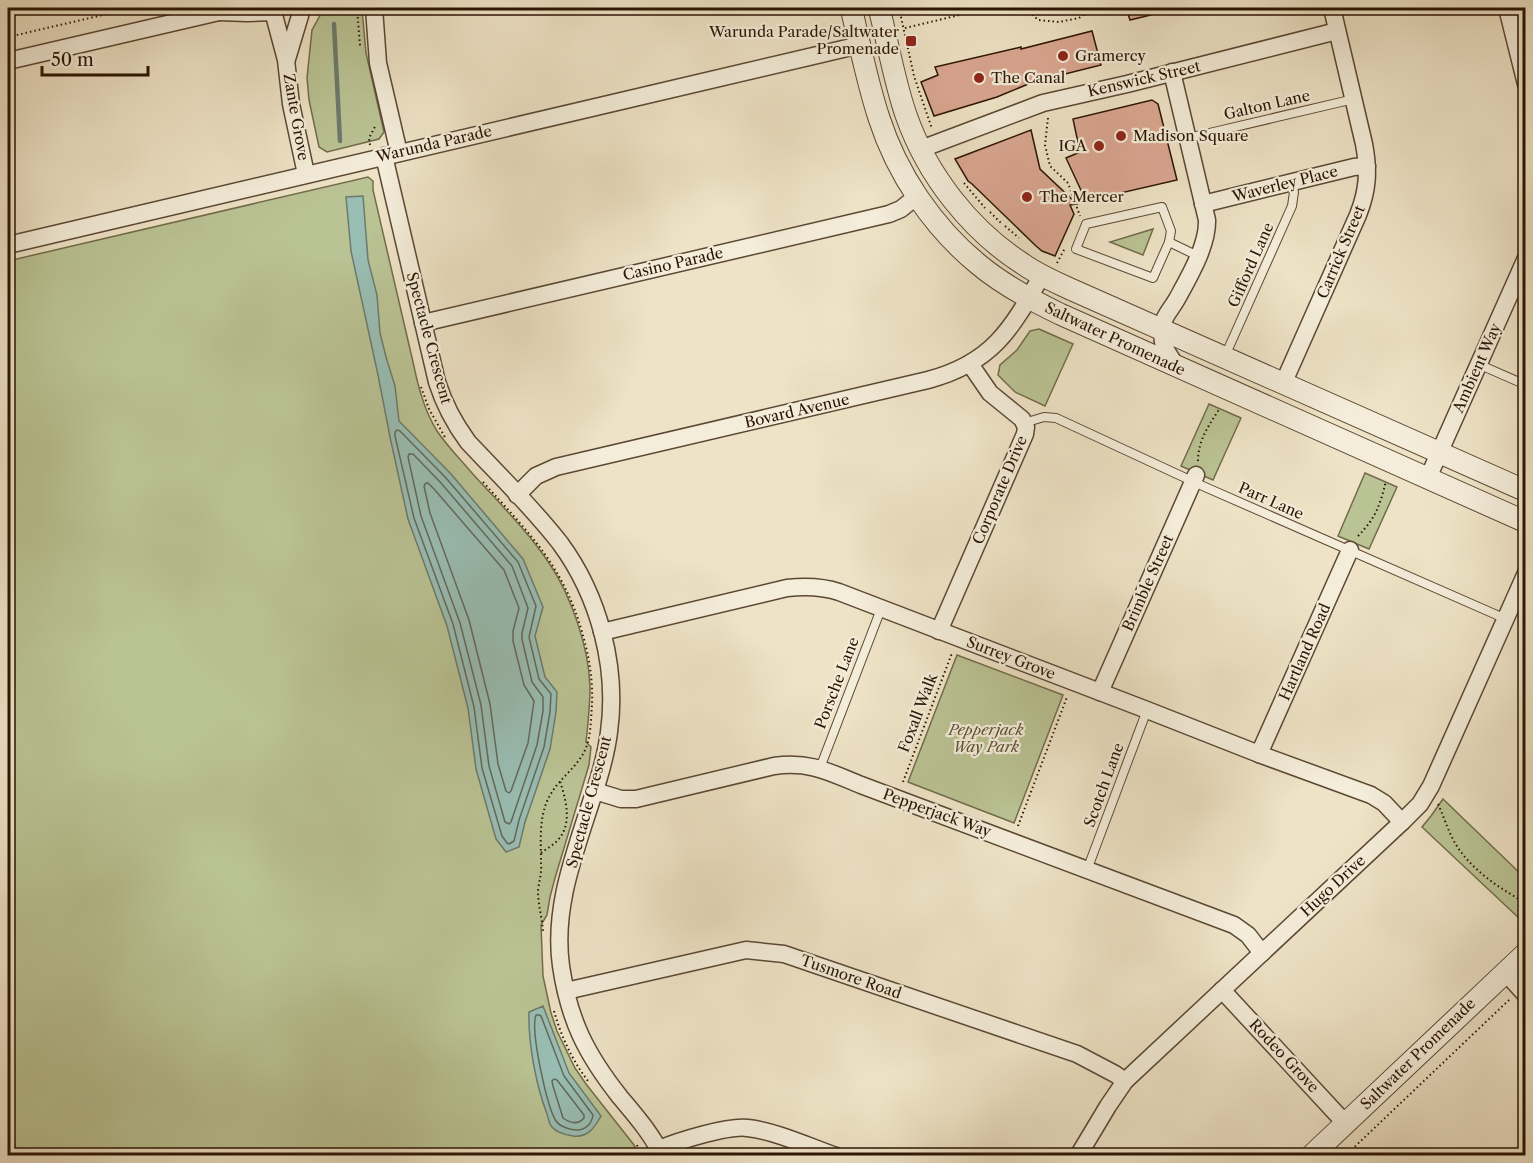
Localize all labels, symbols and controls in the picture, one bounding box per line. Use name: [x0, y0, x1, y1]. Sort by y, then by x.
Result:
place label: Warunda Parade/Saltwater Promenade: [708, 22, 900, 58]
marker: Warunda Parade/Saltwater Promenade: [904, 34, 918, 48]
scale bar: [42, 39, 148, 77]
place label: Gramercy: [1075, 46, 1146, 65]
text: 50 m: [51, 49, 94, 71]
marker: Gramercy: [1056, 49, 1070, 63]
street label: Kenswick Street: [1086, 56, 1203, 101]
place label: The Canal: [991, 68, 1066, 87]
marker: The Canal: [972, 71, 986, 85]
street label: Zante Grove: [279, 72, 314, 162]
street label: Galton Lane: [1222, 85, 1312, 124]
street label: Warunda Parade: [373, 121, 494, 166]
place label: Madison Square: [1133, 126, 1248, 145]
marker: Madison Square: [1114, 129, 1128, 143]
place label: IGA: [1059, 136, 1088, 155]
marker: IGA: [1092, 139, 1106, 153]
street label: Waverley Place: [1229, 161, 1340, 206]
place label: The Mercer: [1039, 187, 1125, 206]
marker: The Mercer: [1020, 190, 1034, 204]
street label: Carrick Street: [1312, 202, 1369, 301]
street label: Gifford Lane: [1223, 219, 1278, 310]
street label: Casino Parade: [621, 243, 725, 284]
street label: Spectacle Crescent: [403, 270, 456, 407]
street label: Saltwater Promenade: [1042, 298, 1188, 379]
street label: Ambient Way: [1448, 319, 1505, 417]
street label: Bovard Avenue: [743, 389, 851, 432]
street label: Corporate Drive: [968, 433, 1031, 547]
street label: Parr Lane: [1236, 478, 1307, 523]
street label: Brimble Street: [1118, 531, 1178, 634]
street label: Hartland Road: [1275, 600, 1334, 703]
street label: Surrey Grove: [964, 632, 1058, 683]
street label: Porsche Lane: [810, 634, 863, 731]
street label: Foxall Walk: [894, 669, 942, 755]
park label: Pepperjack Way Park: [948, 720, 1024, 756]
street label: Spectacle Crescent: [562, 733, 615, 870]
street label: Scotch Lane: [1080, 740, 1128, 829]
street label: Pepperjack Way: [880, 784, 995, 841]
street label: Hugo Drive: [1296, 851, 1369, 921]
street label: Tusmore Road: [798, 950, 904, 1003]
street label: Saltwater Promenade: [1356, 994, 1479, 1113]
street label: Rodeo Grove: [1245, 1015, 1323, 1096]

